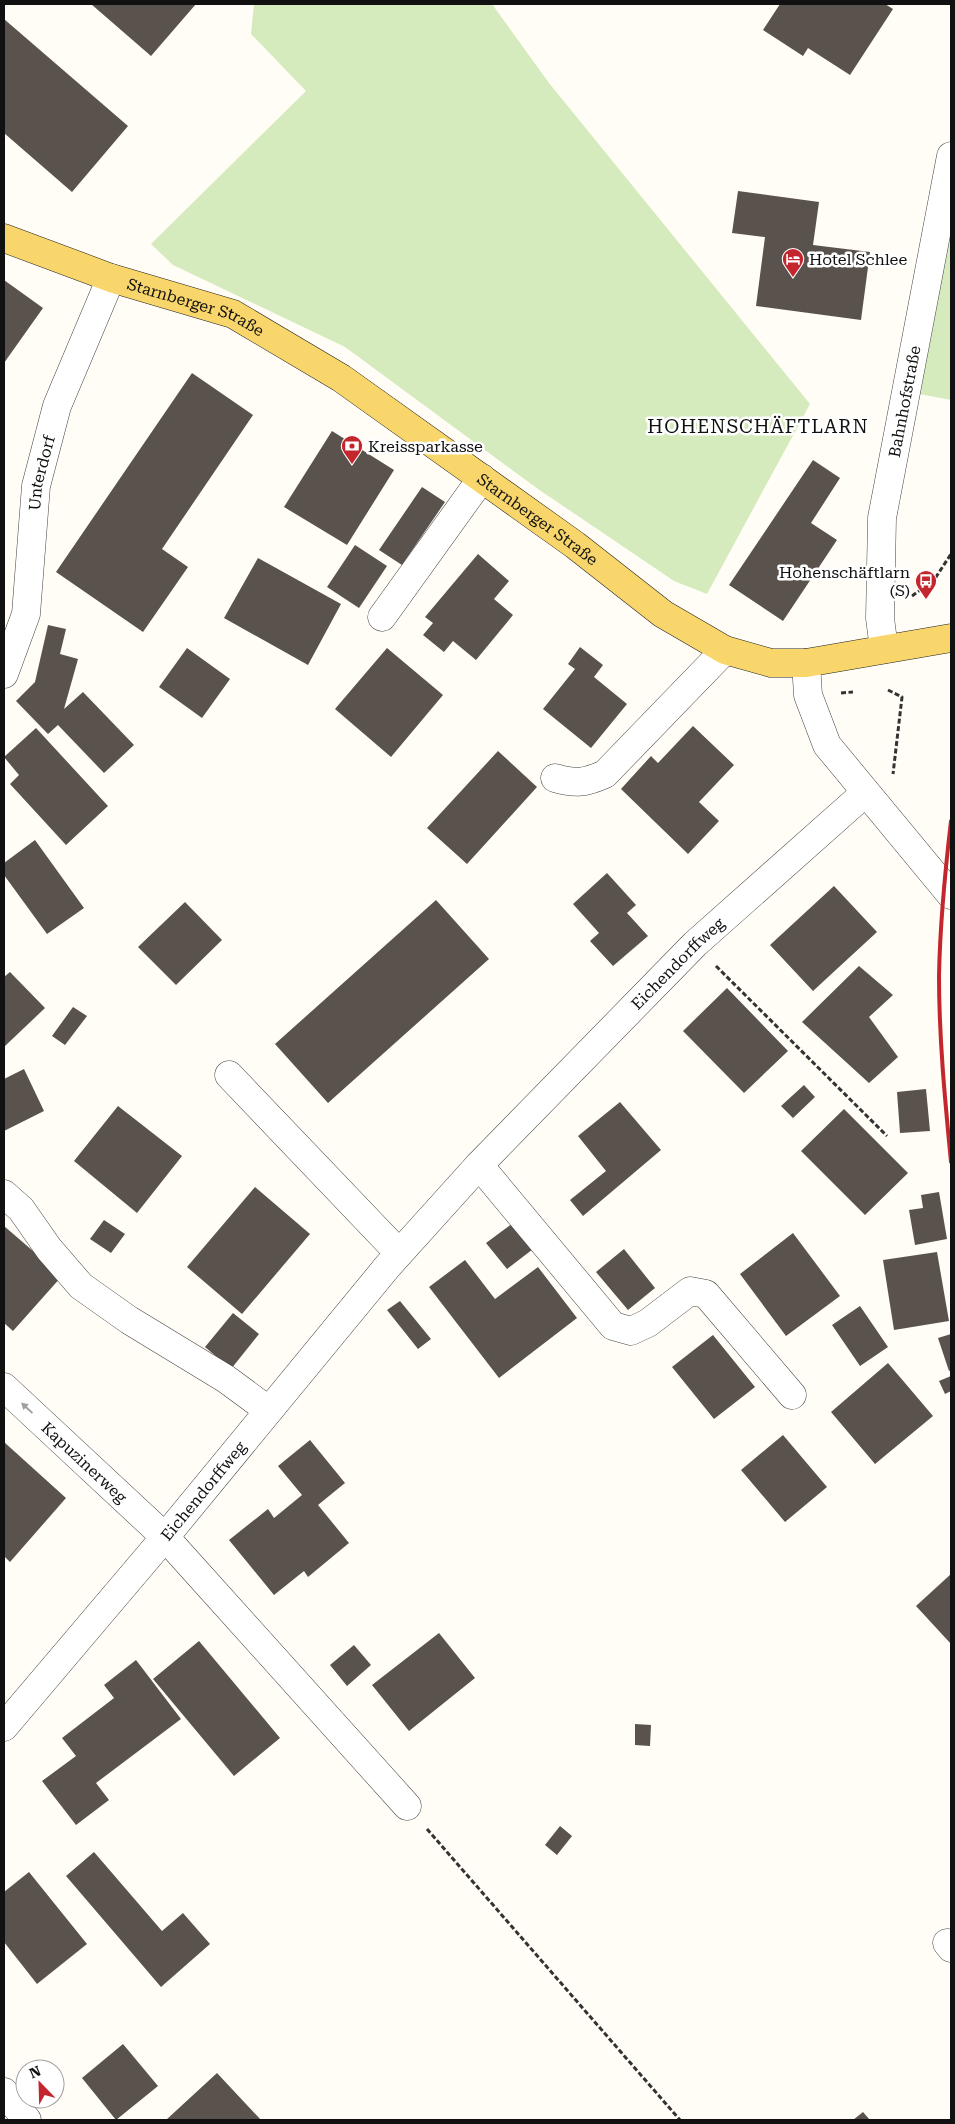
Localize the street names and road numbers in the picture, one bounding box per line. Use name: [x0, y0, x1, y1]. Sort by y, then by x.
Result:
street label: Starnberger Straße: [125, 274, 268, 340]
street label: Bahnhofstraße: [884, 344, 924, 459]
street label: Unterdorf: [25, 432, 59, 511]
street label: Starnberger Straße: [474, 469, 602, 569]
street label: Eichendorffweg: [627, 913, 729, 1013]
street label: Kapuzinerweg: [38, 1418, 132, 1507]
street label: Eichendorffweg: [157, 1436, 250, 1544]

